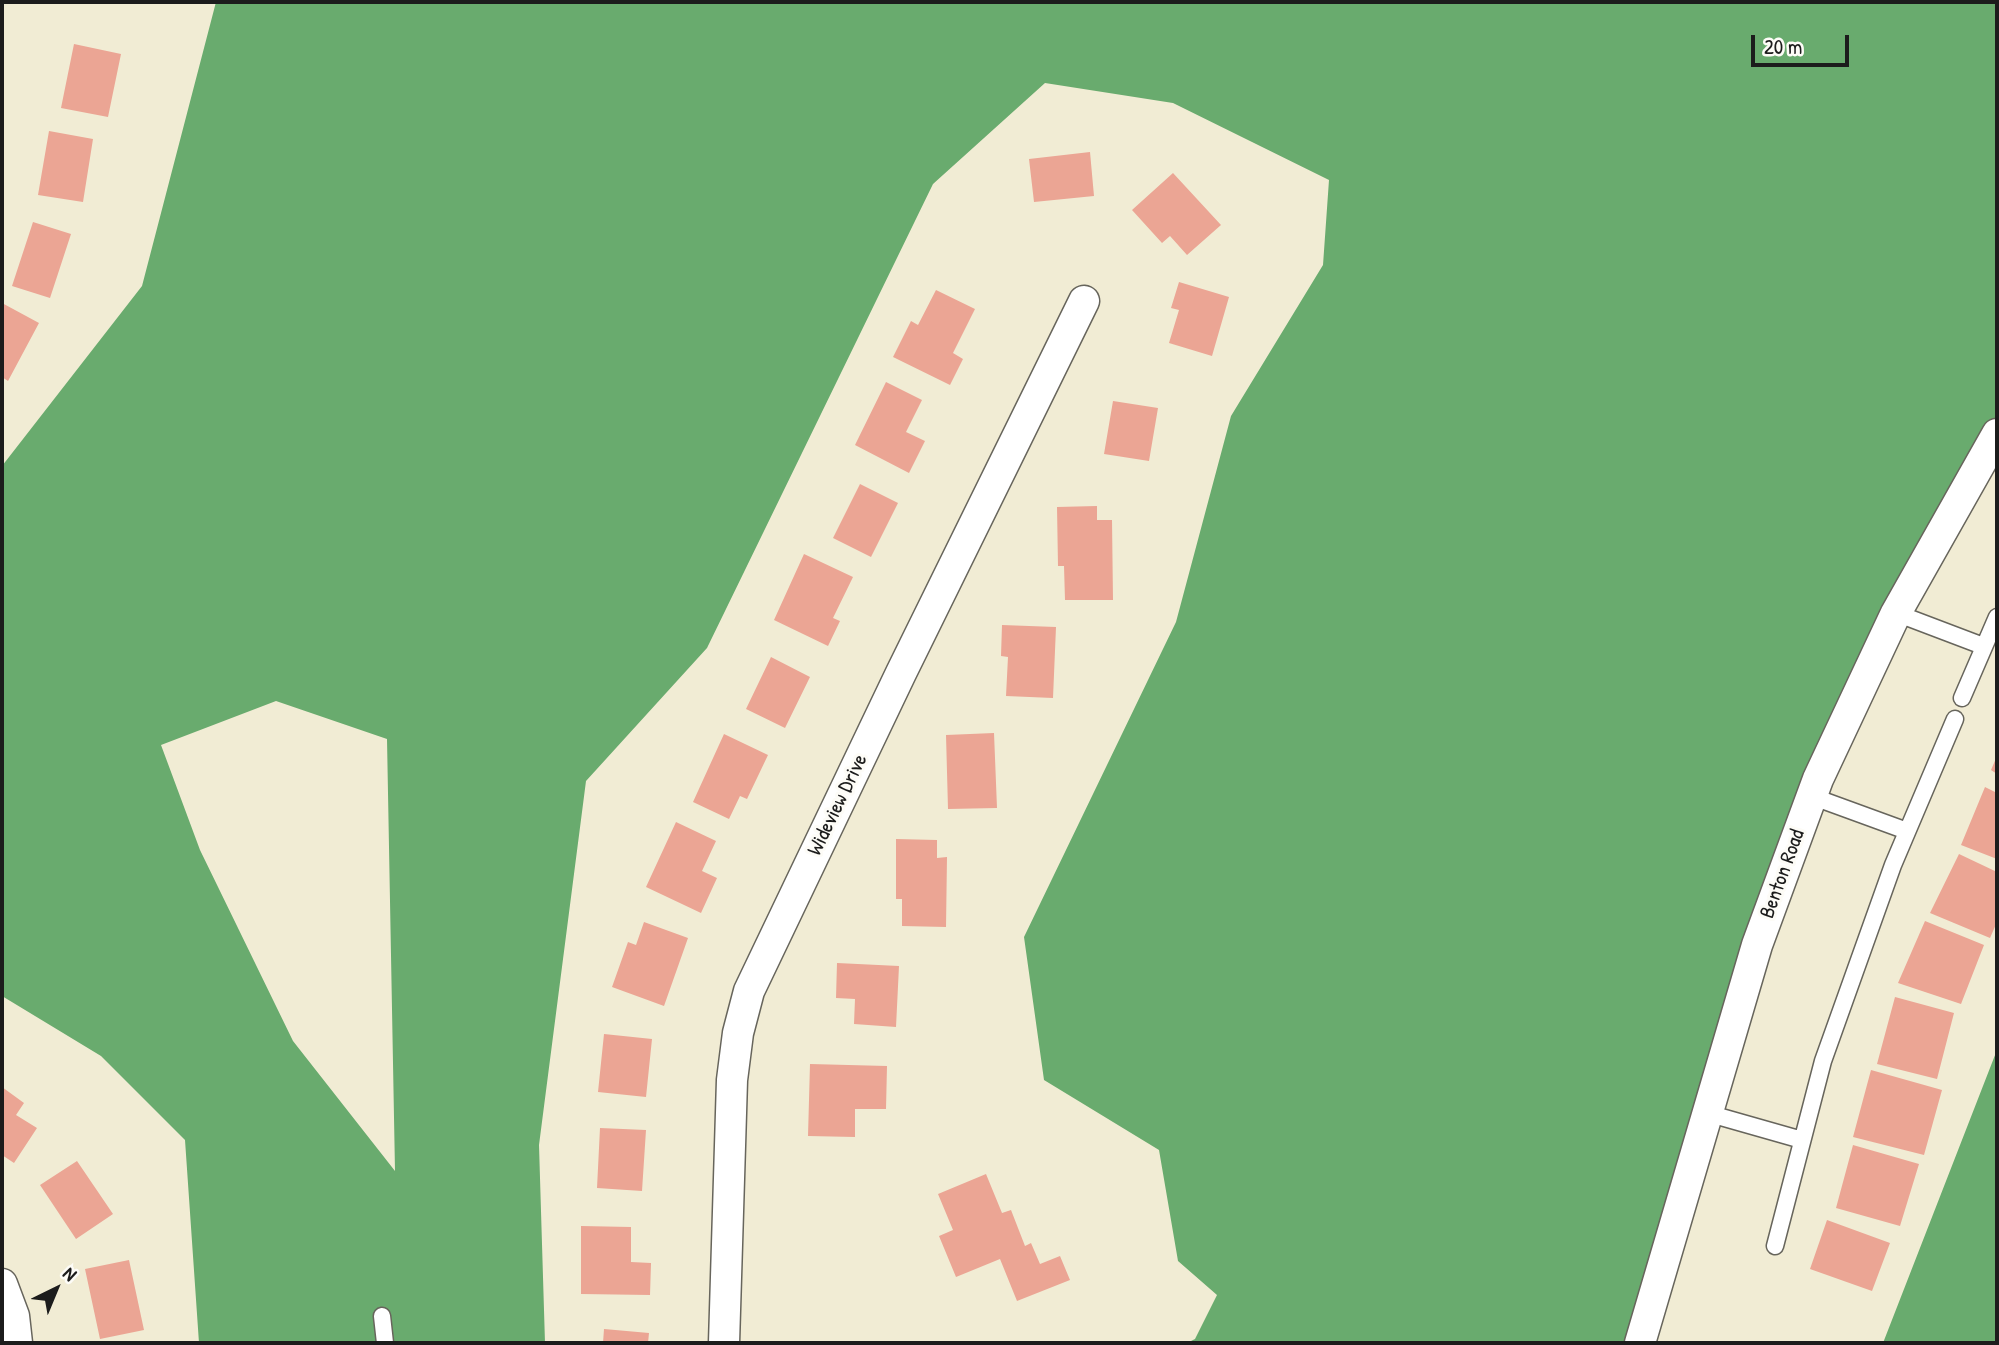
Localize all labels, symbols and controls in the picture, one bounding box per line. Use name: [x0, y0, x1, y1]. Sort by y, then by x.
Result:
scale bar: [1754, 21, 1852, 65]
text: 20 m: [1764, 32, 1802, 61]
street label: Wideview Drive: [803, 750, 873, 860]
street label: Benton Road: [1755, 826, 1811, 922]
north arrow: [21, 1254, 91, 1324]
text: N: [58, 1261, 83, 1287]

